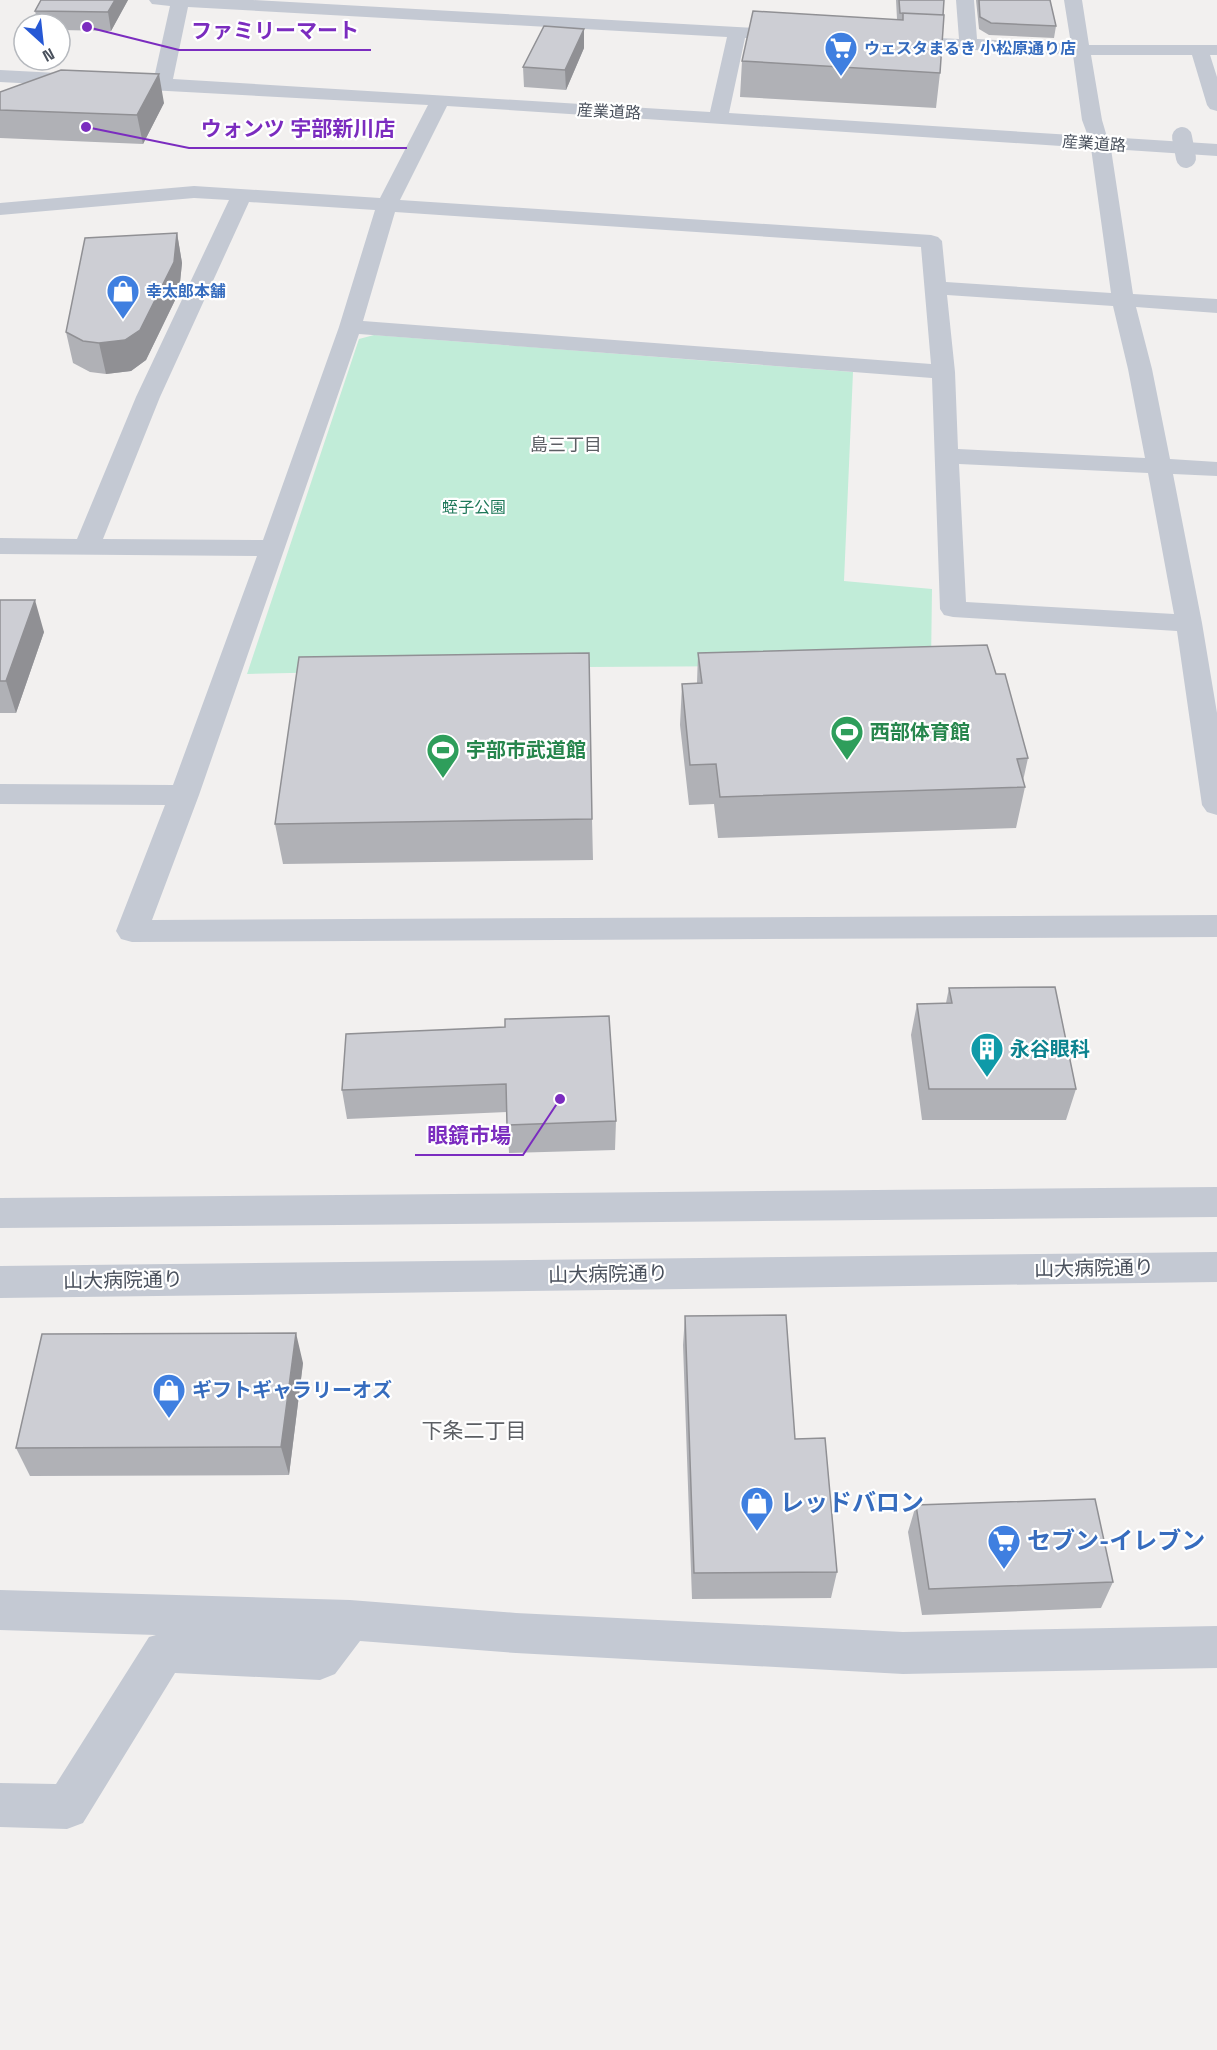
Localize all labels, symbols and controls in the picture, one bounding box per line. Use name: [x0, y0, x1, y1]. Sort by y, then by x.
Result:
callout: ファミリーマート: [179, 11, 371, 50]
north arrow: [12, 12, 72, 72]
text: ファミリーマート: [191, 17, 359, 44]
supermarket icon: ウェスタまるき 小松原通り店: [823, 30, 859, 77]
place label: ウェスタまるき 小松原通り店: [864, 38, 1076, 59]
text: N: [39, 43, 58, 67]
street label: 産業道路: [576, 99, 641, 124]
callout: ウォンツ 宇部新川店: [189, 109, 407, 148]
text: ウォンツ 宇部新川店: [201, 115, 395, 142]
street label: 産業道路: [1061, 131, 1127, 156]
shop icon: 幸太郎本舗: [105, 273, 141, 320]
place label: 幸太郎本舗: [146, 281, 226, 302]
district label: 島三丁目: [530, 433, 602, 456]
park label: 蛭子公園: [442, 497, 506, 518]
sports icon: 西部体育館: [829, 714, 865, 761]
place label: 西部体育館: [870, 719, 970, 745]
sports icon: 宇部市武道館: [425, 732, 461, 779]
place label: 宇部市武道館: [466, 737, 586, 763]
building icon: 永谷眼科: [969, 1031, 1005, 1078]
place label: 永谷眼科: [1010, 1036, 1090, 1062]
callout: 眼鏡市場: [415, 1116, 523, 1155]
text: 眼鏡市場: [427, 1122, 511, 1149]
street label: 山大病院通り: [1034, 1254, 1154, 1282]
street label: 山大病院通り: [548, 1260, 668, 1288]
street label: 山大病院通り: [63, 1266, 183, 1294]
shop icon: ギフトギャラリーオズ: [151, 1372, 187, 1419]
place label: ギフトギャラリーオズ: [192, 1377, 392, 1403]
district label: 下条二丁目: [422, 1417, 527, 1444]
shop icon: レッドバロン: [739, 1485, 775, 1532]
place label: レッドバロン: [780, 1487, 924, 1518]
supermarket icon: セブン-イレブン: [986, 1523, 1022, 1570]
place label: セブン-イレブン: [1027, 1525, 1205, 1556]

